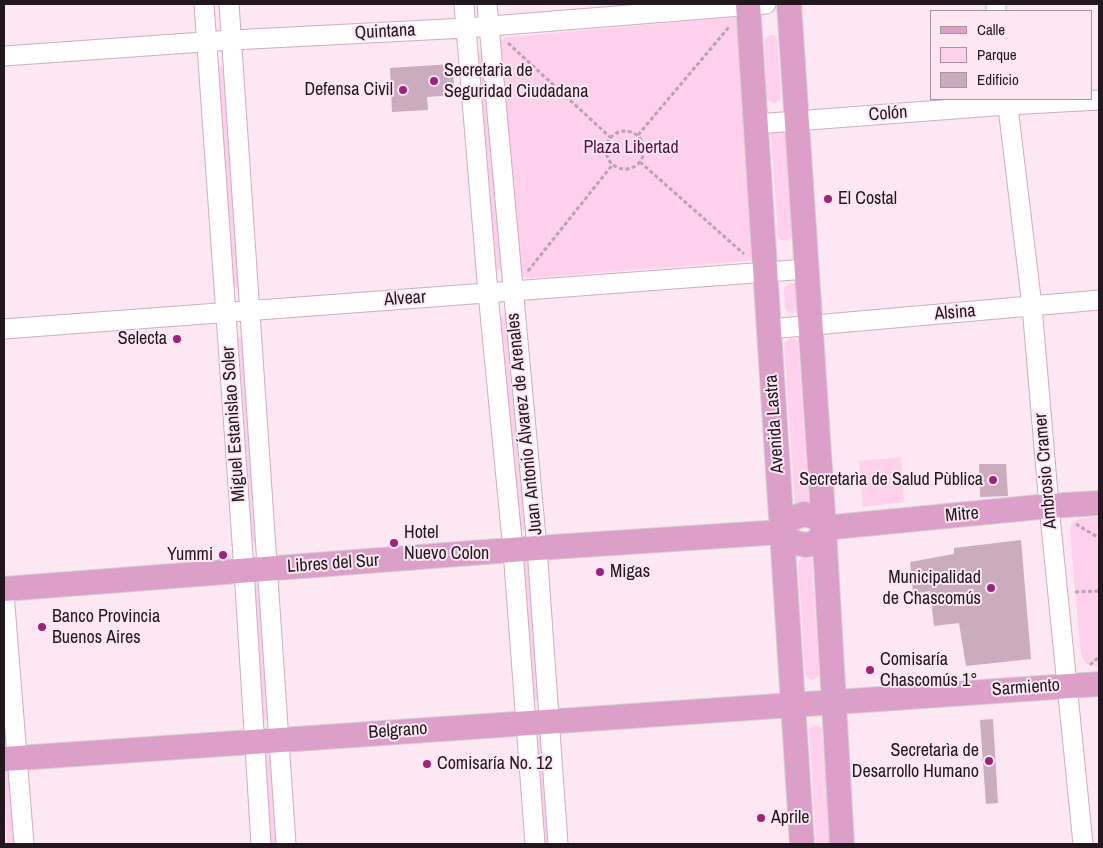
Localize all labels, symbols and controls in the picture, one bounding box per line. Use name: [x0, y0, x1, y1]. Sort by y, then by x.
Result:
legend: [930, 10, 1093, 100]
text: Calle: [977, 19, 1005, 40]
street label: Quintana: [354, 20, 416, 44]
text: Parque: [977, 44, 1017, 65]
place label: Secretarìa de Seguridad Ciudadana: [444, 60, 588, 102]
text: Edificio: [977, 69, 1019, 90]
marker: Secretarìa de Seguridad Ciudadana: [428, 75, 440, 87]
place label: Defensa Civil: [304, 79, 393, 101]
marker: Defensa Civil: [397, 84, 409, 96]
street label: Colón: [868, 102, 908, 126]
park label: Plaza Libertad: [583, 137, 679, 159]
place label: El Costal: [838, 188, 897, 210]
marker: El Costal: [822, 193, 834, 205]
street label: Alvear: [383, 287, 427, 311]
street label: Alsina: [934, 300, 976, 326]
street label: Juan Antonio Álvarez de Arenales: [503, 312, 547, 536]
place label: Selecta: [118, 328, 167, 350]
marker: Selecta: [171, 333, 183, 345]
street label: Miguel Estanislao Soler: [218, 345, 250, 503]
street label: Avenida Lastra: [761, 374, 789, 474]
street label: Ambrosio Cramer: [1030, 412, 1062, 530]
place label: Secretarìa de Salud Pùblica: [799, 469, 983, 491]
marker: Secretarìa de Salud Pùblica: [987, 474, 999, 486]
street label: Mitre: [944, 503, 980, 527]
place label: Hotel Nuevo Colon: [404, 522, 489, 564]
marker: Hotel Nuevo Colon: [388, 537, 400, 549]
place label: Yummi: [167, 544, 213, 566]
marker: Yummi: [217, 549, 229, 561]
street label: Libres del Sur: [286, 550, 380, 578]
place label: Migas: [610, 561, 650, 583]
marker: Migas: [594, 566, 606, 578]
place label: Municipalidad de Chascomús: [883, 567, 981, 610]
marker: Municipalidad de Chascomús: [985, 582, 997, 594]
place label: Banco Provincia Buenos Aires: [52, 606, 160, 649]
marker: Banco Provincia Buenos Aires: [36, 621, 48, 633]
place label: Comisaría Chascomús 1°: [880, 649, 977, 692]
marker: Comisaría Chascomús 1°: [864, 664, 876, 676]
street label: Sarmiento: [991, 675, 1061, 701]
street label: Belgrano: [368, 718, 428, 744]
place label: Secretarìa de Desarrollo Humano: [852, 740, 979, 782]
place label: Comisaría No. 12: [437, 753, 553, 775]
marker: Secretarìa de Desarrollo Humano: [983, 755, 995, 767]
marker: Comisaría No. 12: [421, 758, 433, 770]
place label: Aprile: [771, 807, 810, 829]
marker: Aprile: [755, 812, 767, 824]

